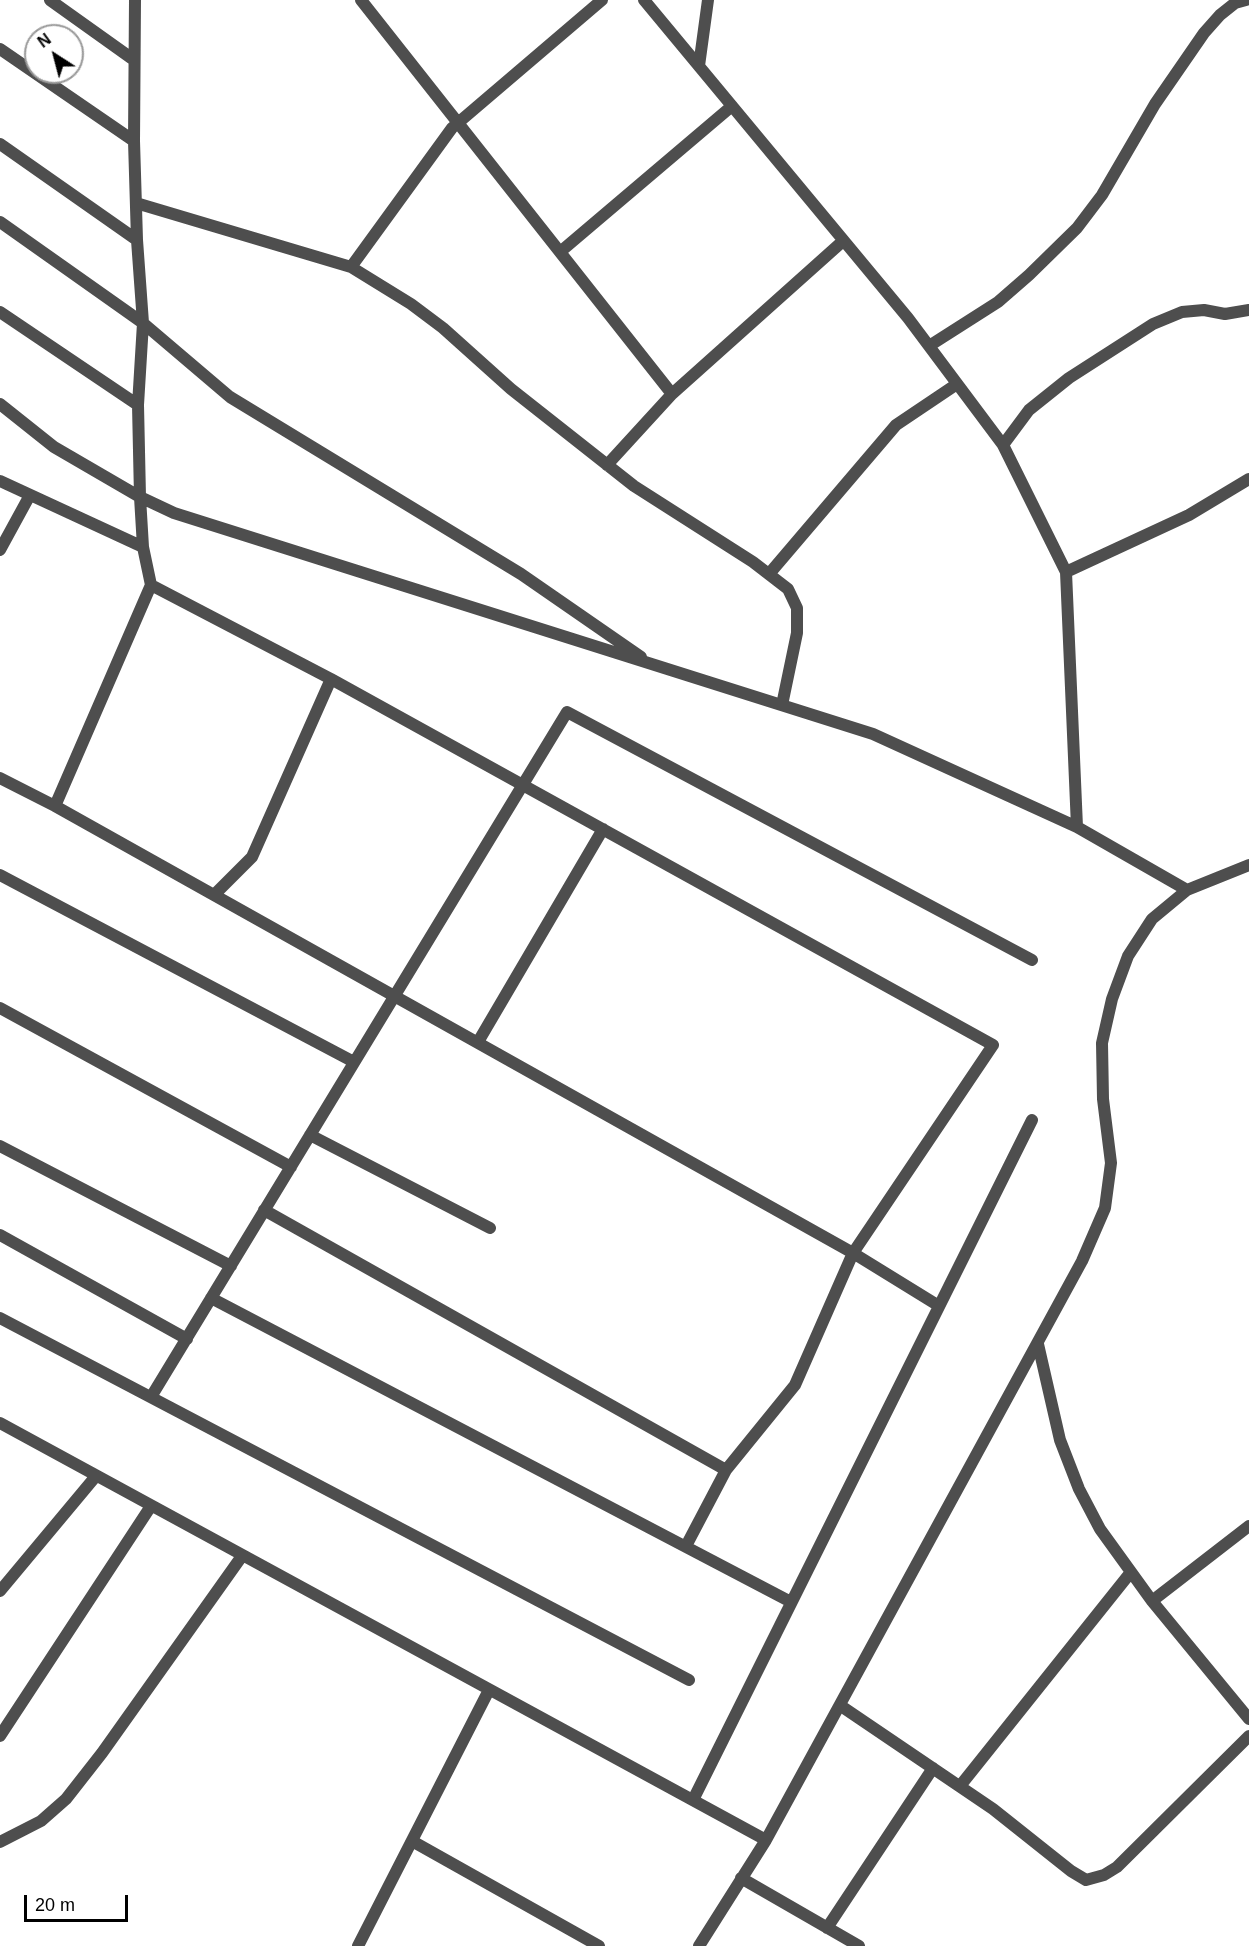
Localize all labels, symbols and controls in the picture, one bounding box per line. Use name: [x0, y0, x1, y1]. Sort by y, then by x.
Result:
north arrow: [24, 24, 84, 84]
text: N: [35, 30, 54, 51]
scale bar: [27, 1883, 130, 1921]
text: 20 m: [35, 1895, 75, 1915]

